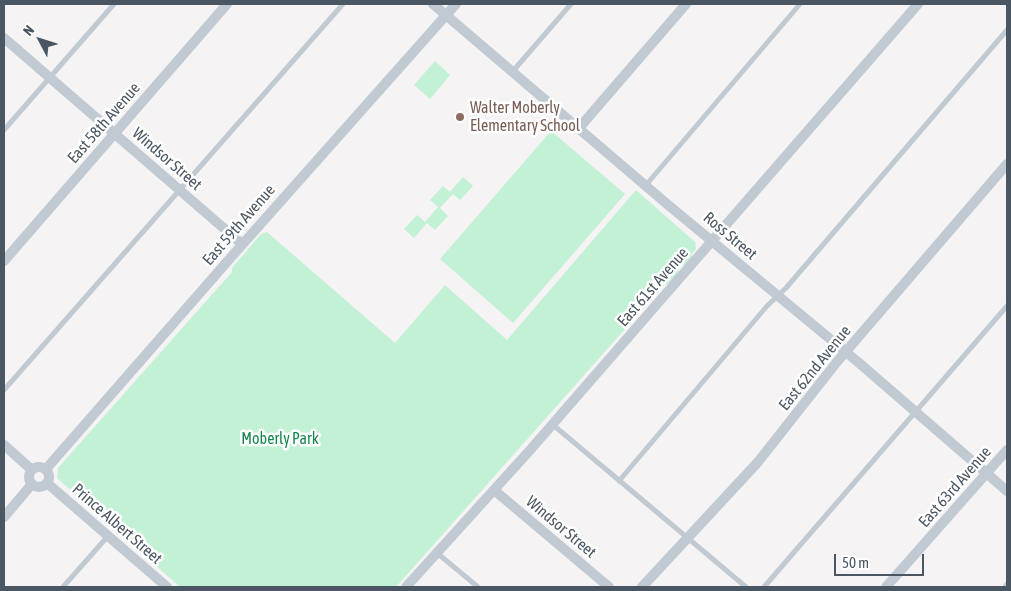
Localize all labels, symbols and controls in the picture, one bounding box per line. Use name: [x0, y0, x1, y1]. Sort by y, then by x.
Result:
north arrow: [15, 15, 65, 65]
text: N: [20, 22, 37, 39]
street label: East 58th Avenue: [64, 79, 144, 167]
place label: Walter Moberly Elementary School: [470, 98, 580, 136]
marker: Walter Moberly Elementary School: [454, 111, 466, 123]
street label: Windsor Street: [128, 124, 206, 194]
street label: East 59th Avenue: [199, 181, 279, 269]
street label: Ross Street: [699, 208, 761, 264]
street label: East 61st Avenue: [613, 244, 693, 330]
street label: East 62nd Avenue: [775, 322, 855, 414]
park label: Moberly Park: [241, 429, 319, 449]
street label: East 63rd Avenue: [915, 443, 995, 531]
street label: Prince Albert Street: [68, 480, 166, 568]
street label: Windsor Street: [522, 492, 600, 562]
scale bar: [836, 544, 926, 576]
text: 50 m: [842, 554, 869, 571]

